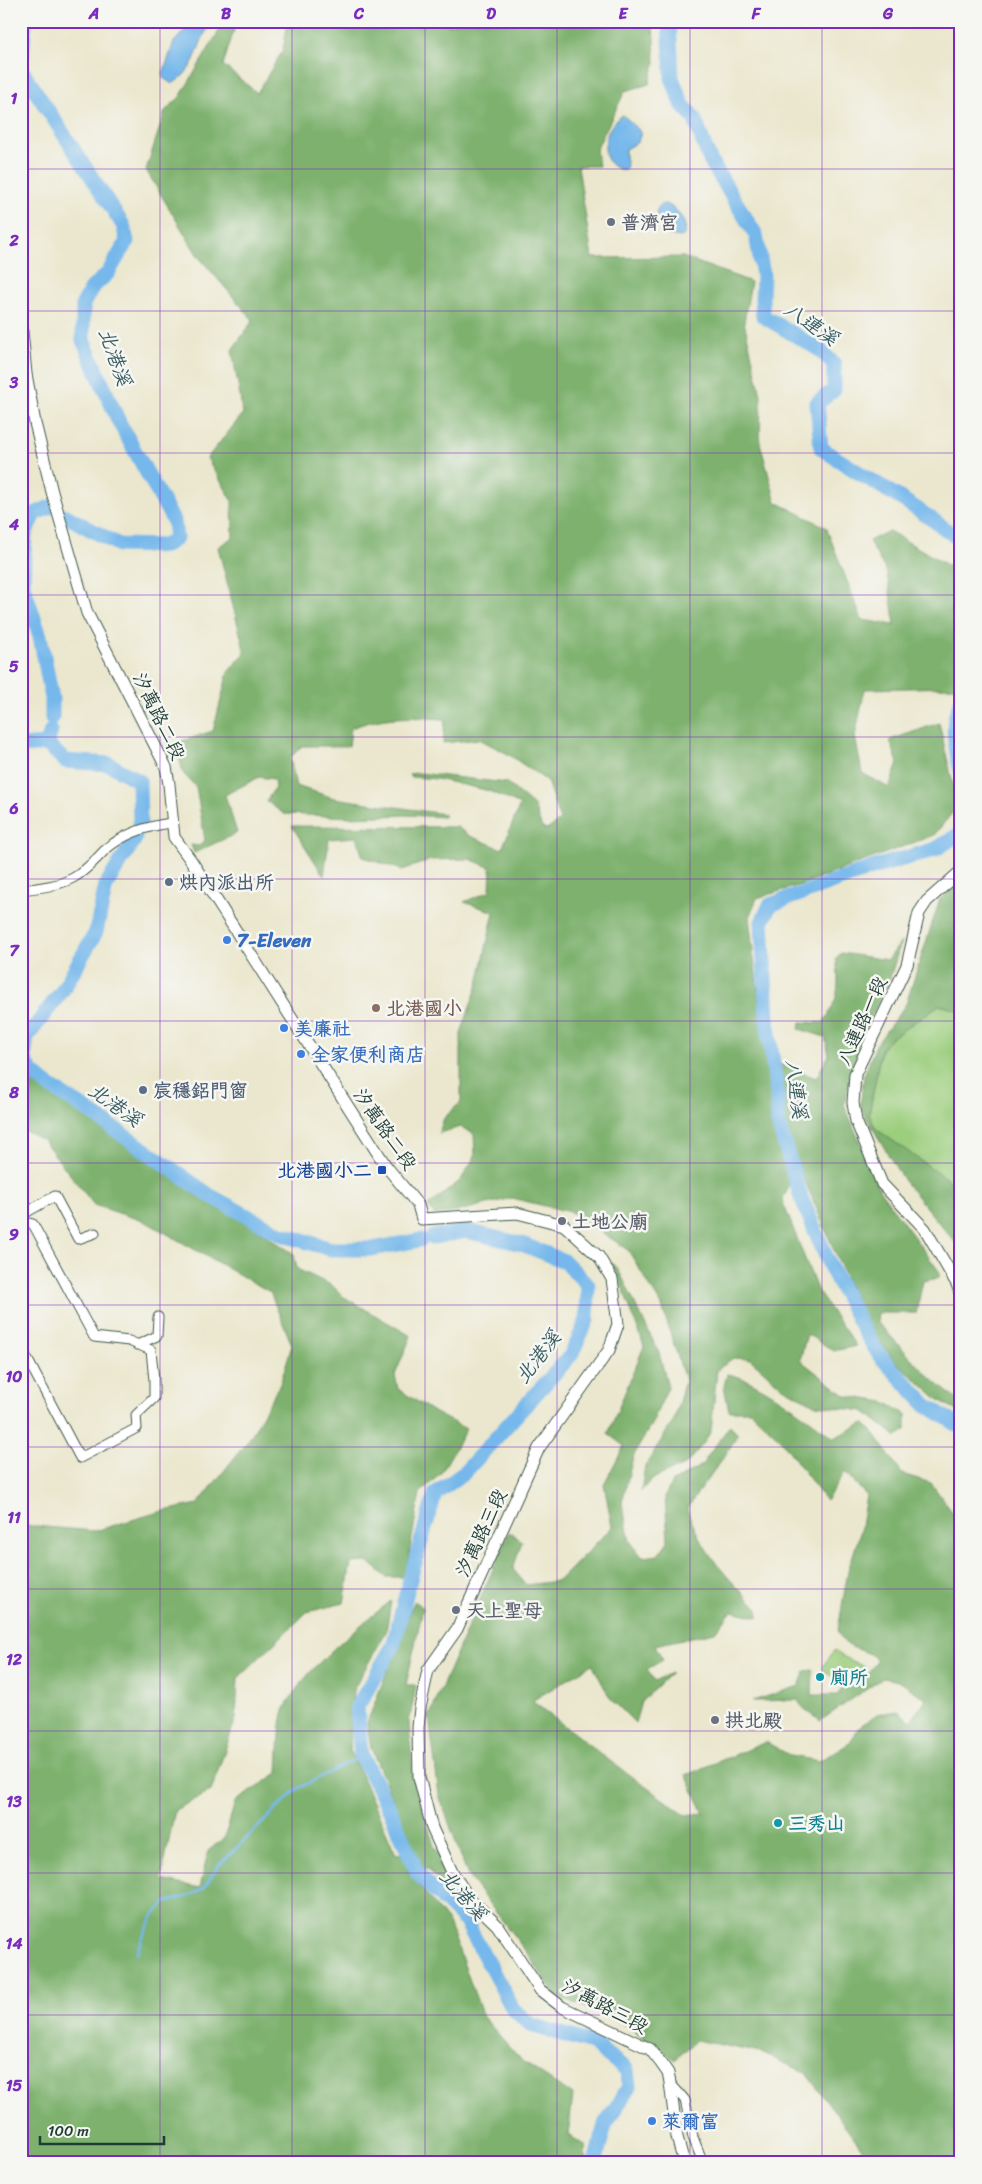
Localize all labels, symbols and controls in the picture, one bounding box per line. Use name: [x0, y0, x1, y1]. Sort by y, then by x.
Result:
text: A: [88, 0, 99, 28]
text: B: [221, 0, 232, 28]
text: C: [353, 0, 365, 28]
text: D: [486, 0, 496, 28]
text: E: [619, 0, 629, 28]
text: F: [751, 0, 762, 28]
text: G: [882, 0, 894, 28]
text: 1: [11, 84, 18, 113]
place label: 普濟宮: [621, 206, 678, 239]
marker: 普濟宮: [605, 216, 617, 228]
text: 2: [8, 226, 19, 255]
water label: 八連溪: [776, 293, 846, 356]
water label: 北港溪: [88, 323, 142, 392]
text: 3: [9, 368, 19, 397]
text: 4: [8, 510, 19, 539]
text: 5: [9, 652, 19, 681]
street label: 汐萬路二段: [123, 666, 195, 766]
text: 6: [8, 794, 19, 823]
place label: 烘內派出所: [179, 866, 274, 899]
marker: 烘內派出所: [163, 876, 175, 888]
place label: 7-Eleven: [237, 924, 312, 957]
marker: 7-Eleven: [221, 934, 233, 946]
text: 7: [9, 936, 20, 965]
street label: 八連路一段: [828, 971, 896, 1071]
place label: 北港國小: [386, 992, 462, 1025]
marker: 北港國小: [370, 1002, 382, 1014]
place label: 美廉社: [294, 1012, 351, 1045]
marker: 美廉社: [278, 1022, 290, 1034]
place label: 全家便利商店: [311, 1038, 425, 1071]
marker: 全家便利商店: [295, 1048, 307, 1060]
water label: 八連溪: [774, 1057, 818, 1122]
water label: 北港溪: [80, 1073, 150, 1137]
place label: 宸穩鋁門窗: [153, 1074, 248, 1107]
text: 8: [8, 1078, 19, 1107]
street label: 汐萬路二段: [344, 1081, 426, 1177]
marker: 宸穩鋁門窗: [137, 1084, 149, 1096]
place label: 北港國小二: [277, 1154, 372, 1187]
marker: 北港國小二: [376, 1164, 388, 1176]
place label: 土地公廟: [572, 1205, 648, 1238]
marker: 土地公廟: [556, 1215, 568, 1227]
text: 9: [9, 1220, 19, 1249]
water label: 北港溪: [506, 1322, 571, 1391]
text: 10: [6, 1362, 22, 1391]
street label: 汐萬路三段: [446, 1483, 516, 1583]
text: 11: [7, 1503, 21, 1532]
place label: 天上聖母: [466, 1594, 542, 1627]
marker: 天上聖母: [450, 1604, 462, 1616]
text: 12: [6, 1645, 23, 1674]
place label: 廁所: [830, 1661, 868, 1694]
marker: 廁所: [814, 1671, 826, 1683]
place label: 拱北殿: [725, 1704, 782, 1737]
marker: 拱北殿: [709, 1714, 721, 1726]
text: 13: [6, 1787, 22, 1816]
place label: 三秀山: [788, 1807, 845, 1840]
marker: 三秀山: [772, 1817, 784, 1829]
water label: 北港溪: [430, 1861, 497, 1930]
text: 14: [6, 1929, 22, 1958]
street label: 汐萬路三段: [555, 1969, 655, 2043]
text: 15: [6, 2071, 23, 2100]
place label: 萊爾富: [662, 2105, 719, 2138]
scale bar: [40, 2114, 164, 2146]
marker: 萊爾富: [646, 2115, 658, 2127]
text: 100 m: [48, 2118, 89, 2144]

